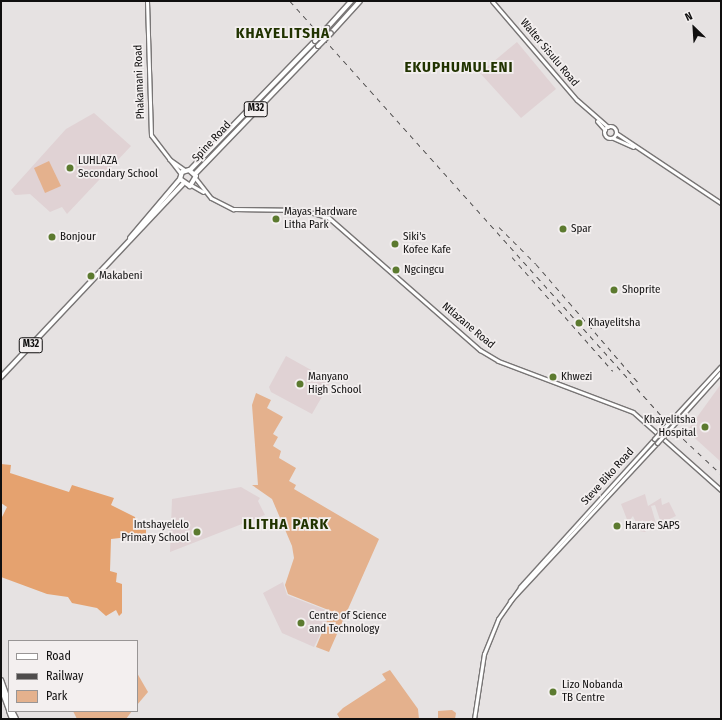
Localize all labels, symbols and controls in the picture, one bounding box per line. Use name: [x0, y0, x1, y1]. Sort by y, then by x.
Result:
north arrow: [674, 8, 714, 48]
text: N: [683, 9, 694, 24]
street label: Walter Sisulu Road: [517, 17, 581, 89]
district label: KHAYELITSHA: [236, 25, 330, 43]
street label: Phakamani Road: [132, 44, 148, 120]
district label: EKUPHUMULENI: [404, 59, 514, 77]
road number: M32: [243, 101, 269, 117]
street label: Spine Road: [190, 119, 234, 165]
place label: LUHLAZA Secondary School: [78, 155, 158, 181]
marker: LUHLAZA Secondary School: [65, 163, 75, 173]
place label: Mayas Hardware Litha Park: [284, 206, 357, 232]
marker: Mayas Hardware Litha Park: [271, 214, 281, 224]
place label: Spar: [571, 222, 591, 236]
marker: Spar: [558, 224, 568, 234]
place label: Bonjour: [60, 230, 96, 244]
place label: Siki's Kofee Kafe: [403, 231, 451, 257]
marker: Bonjour: [47, 232, 57, 242]
marker: Siki's Kofee Kafe: [390, 239, 400, 249]
place label: Ngcingcu: [404, 263, 444, 277]
marker: Ngcingcu: [391, 265, 401, 275]
place label: Makabeni: [99, 269, 142, 283]
marker: Makabeni: [86, 271, 96, 281]
place label: Shoprite: [622, 283, 660, 297]
marker: Shoprite: [609, 285, 619, 295]
street label: Ntlazane Road: [439, 300, 497, 352]
place label: Khayelitsha: [588, 316, 640, 330]
marker: Khayelitsha: [573, 317, 585, 329]
road number: M32: [18, 337, 44, 353]
place label: Khwezi: [561, 370, 592, 384]
place label: Manyano High School: [308, 371, 361, 397]
marker: Khwezi: [548, 372, 558, 382]
marker: Manyano High School: [295, 379, 305, 389]
place label: Khayelitsha Hospital: [644, 414, 696, 440]
marker: Khayelitsha Hospital: [699, 421, 711, 433]
street label: Steve Biko Road: [579, 446, 637, 508]
district label: ILITHA PARK: [243, 516, 329, 534]
place label: Intshayelelo Primary School: [121, 519, 189, 545]
place label: Harare SAPS: [625, 519, 680, 533]
marker: Harare SAPS: [612, 521, 622, 531]
marker: Intshayelelo Primary School: [192, 527, 202, 537]
place label: Centre of Science and Technology: [309, 610, 387, 636]
marker: Centre of Science and Technology: [296, 618, 306, 628]
legend: [8, 640, 138, 712]
text: Road: [46, 649, 71, 663]
text: Railway: [46, 669, 83, 683]
place label: Lizo Nobanda TB Centre: [562, 679, 623, 705]
marker: Lizo Nobanda TB Centre: [547, 686, 559, 698]
text: Park: [46, 689, 67, 703]

